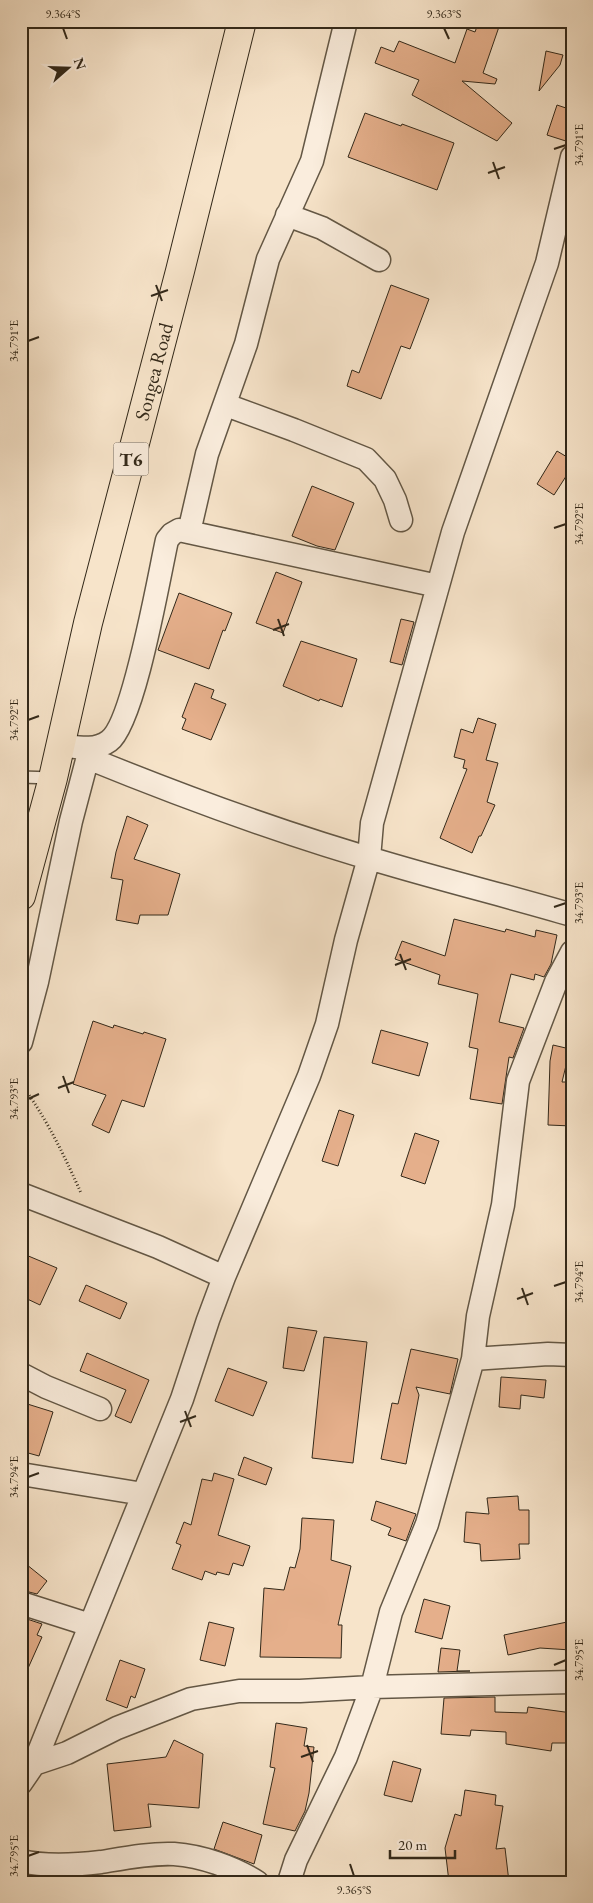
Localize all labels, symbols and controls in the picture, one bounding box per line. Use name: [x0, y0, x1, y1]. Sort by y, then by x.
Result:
text: 9.364°S: [46, 6, 81, 22]
text: 9.363°S: [427, 6, 462, 22]
north arrow: [42, 42, 92, 92]
text: N: [70, 55, 91, 73]
text: 34.791°E: [571, 124, 587, 166]
street label: Songea Road: [128, 319, 179, 423]
text: 34.791°E: [6, 320, 22, 362]
road number: T6: [114, 442, 148, 476]
text: 34.792°E: [571, 503, 587, 545]
text: 34.792°E: [6, 699, 22, 741]
text: 34.793°E: [571, 882, 587, 924]
text: 34.793°E: [6, 1078, 22, 1120]
text: 34.794°E: [571, 1261, 587, 1303]
text: 34.794°E: [6, 1456, 22, 1498]
text: 34.795°E: [571, 1639, 587, 1681]
scale bar: [390, 1828, 456, 1860]
text: 34.795°E: [6, 1835, 22, 1877]
text: 20 m: [398, 1835, 427, 1854]
text: 9.365°S: [337, 1882, 372, 1898]

